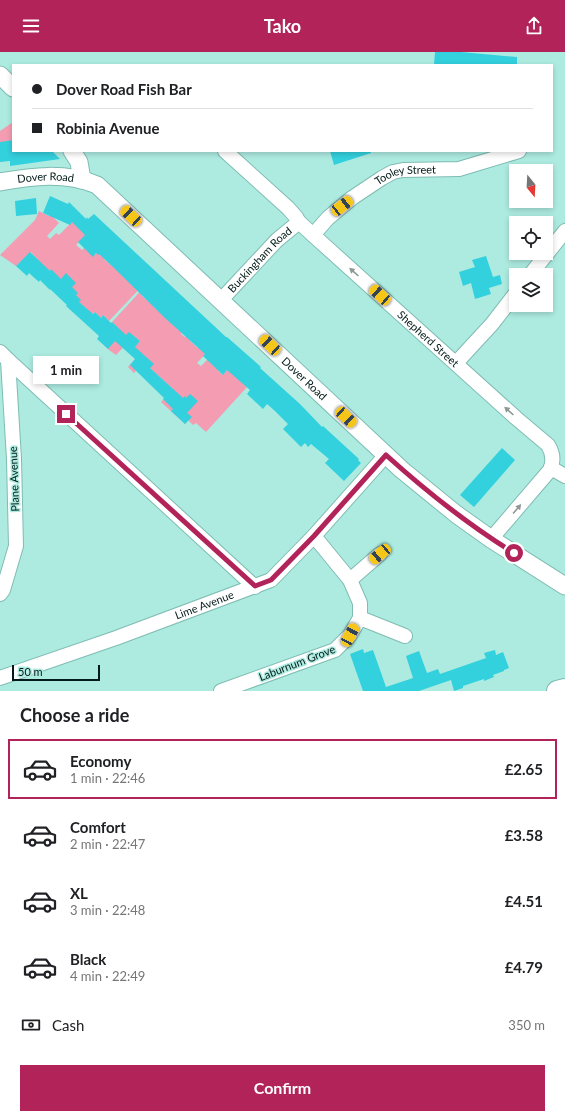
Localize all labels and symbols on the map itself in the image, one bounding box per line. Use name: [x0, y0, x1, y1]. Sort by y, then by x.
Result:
street label: Tooley Street: [372, 162, 436, 187]
north arrow: [509, 164, 553, 208]
street label: Dover Road: [16, 169, 75, 185]
car: [329, 194, 355, 218]
car: [118, 203, 144, 229]
street label: Buckingham Road: [225, 224, 294, 295]
one-way arrow: [349, 267, 359, 277]
car: [367, 283, 393, 307]
street label: Shepherd Street: [395, 308, 462, 369]
car: [257, 332, 283, 358]
street label: Dover Road: [279, 354, 330, 402]
callout: 1 min: [33, 356, 99, 384]
car: [333, 404, 359, 430]
route end: [57, 405, 75, 423]
one-way arrow: [504, 406, 514, 416]
street label: Plane Avenue: [6, 446, 21, 512]
one-way arrow: [512, 504, 521, 515]
car: [367, 542, 393, 566]
route start: [505, 544, 523, 562]
street label: Lime Avenue: [173, 587, 236, 621]
car: [339, 622, 361, 648]
street label: Laburnum Grove: [257, 642, 337, 683]
scale bar: [12, 663, 100, 682]

